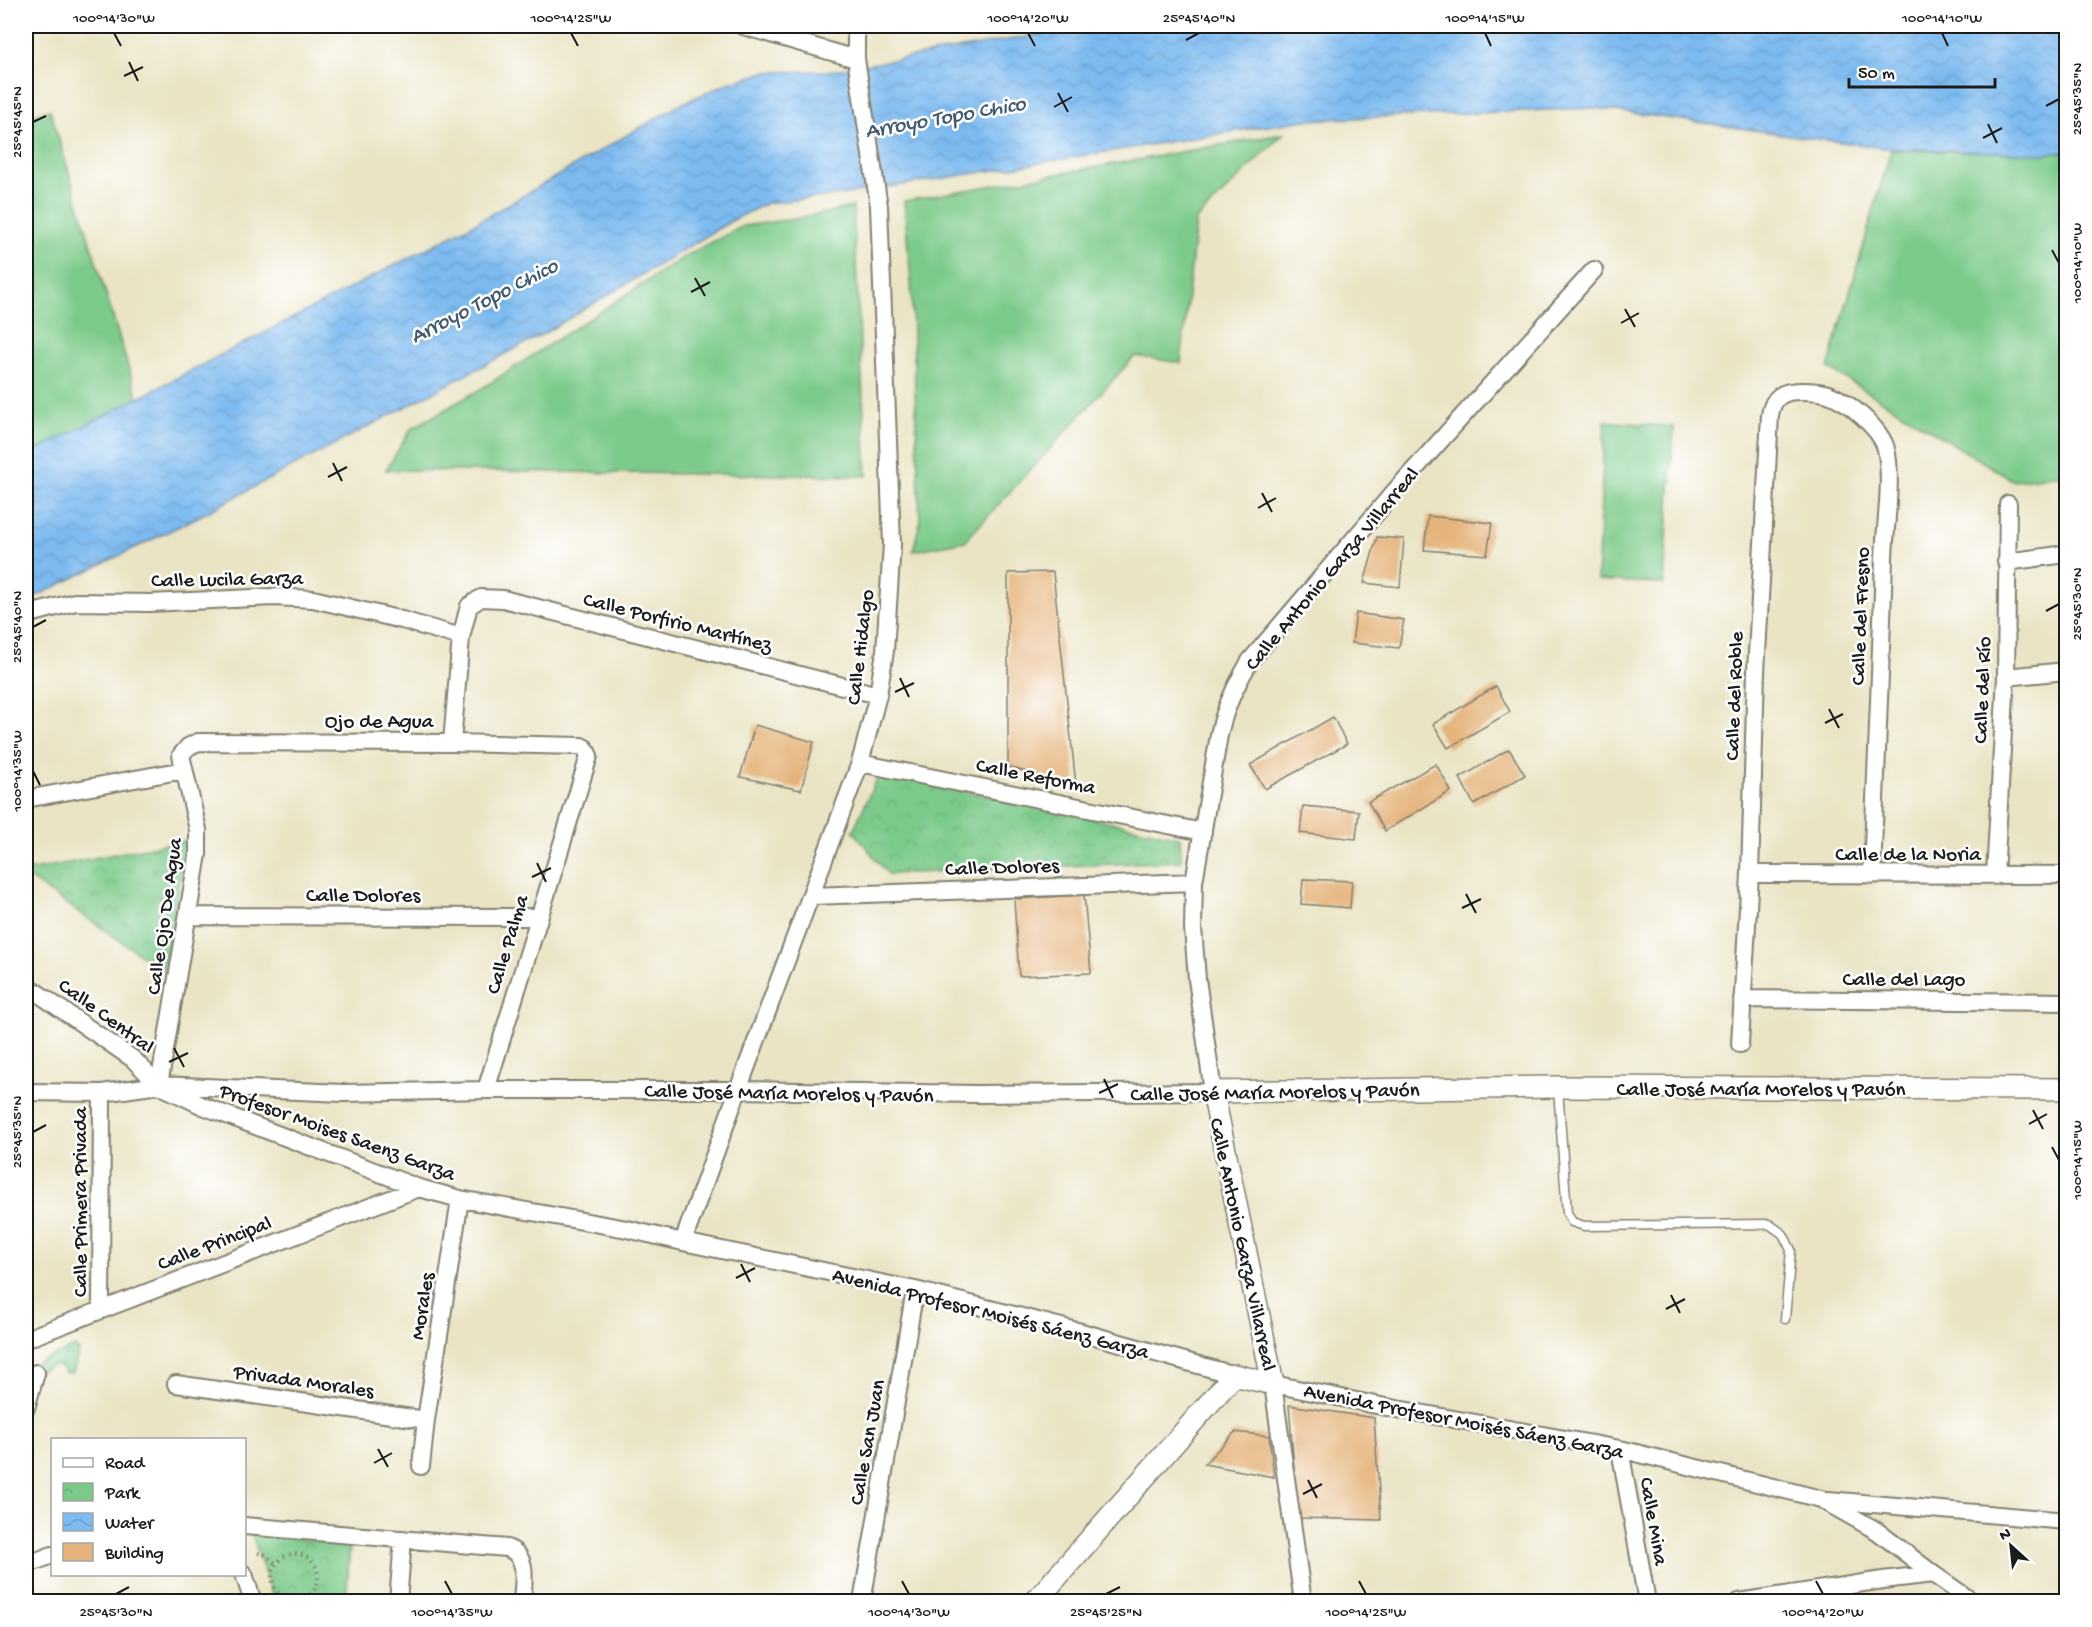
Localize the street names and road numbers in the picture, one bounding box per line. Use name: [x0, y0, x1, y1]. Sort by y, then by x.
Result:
street label: Calle Antonio Garza Villarreal: [1241, 464, 1426, 677]
street label: Calle del Fresno: [1848, 546, 1877, 686]
street label: Calle Lucila Garza: [151, 568, 305, 595]
street label: Calle Hidalgo: [843, 588, 882, 707]
street label: Calle Porfirio Martínez: [580, 589, 775, 660]
street label: Calle del Roble: [1722, 630, 1751, 761]
street label: Calle del Río: [1970, 636, 1999, 744]
street label: Ojo de Agua: [325, 711, 435, 736]
street label: Calle Reforma: [973, 755, 1099, 803]
street label: Calle Ojo De Agua: [143, 835, 190, 996]
street label: Calle de la Noria: [1835, 844, 1982, 869]
street label: Calle Dolores: [945, 855, 1061, 884]
street label: Calle Dolores: [306, 885, 421, 910]
street label: Calle Palma: [482, 891, 537, 998]
street label: Calle del Lago: [1842, 969, 1966, 994]
street label: Calle Central: [52, 975, 158, 1061]
street label: Calle José María Morelos y Pavón: [1130, 1079, 1420, 1110]
street label: Calle José María Morelos y Pavón: [1616, 1079, 1906, 1104]
street label: Profesor Moises Saenz Garza: [214, 1080, 459, 1189]
street label: Calle José María Morelos y Pavón: [644, 1080, 934, 1111]
street label: Calle Primera Privada: [70, 1106, 95, 1297]
street label: Calle Antonio Garza Villarreal: [1202, 1116, 1280, 1373]
street label: Calle Principal: [155, 1212, 276, 1278]
street label: Avenida Profesor Moisés Sáenz Garza: [829, 1264, 1152, 1367]
street label: Morales: [407, 1270, 442, 1342]
street label: Privada Morales: [231, 1361, 376, 1406]
street label: Calle San Juan: [846, 1378, 893, 1507]
street label: Avenida Profesor Moisés Sáenz Garza: [1301, 1380, 1627, 1467]
street label: Calle Mina: [1632, 1476, 1672, 1569]

